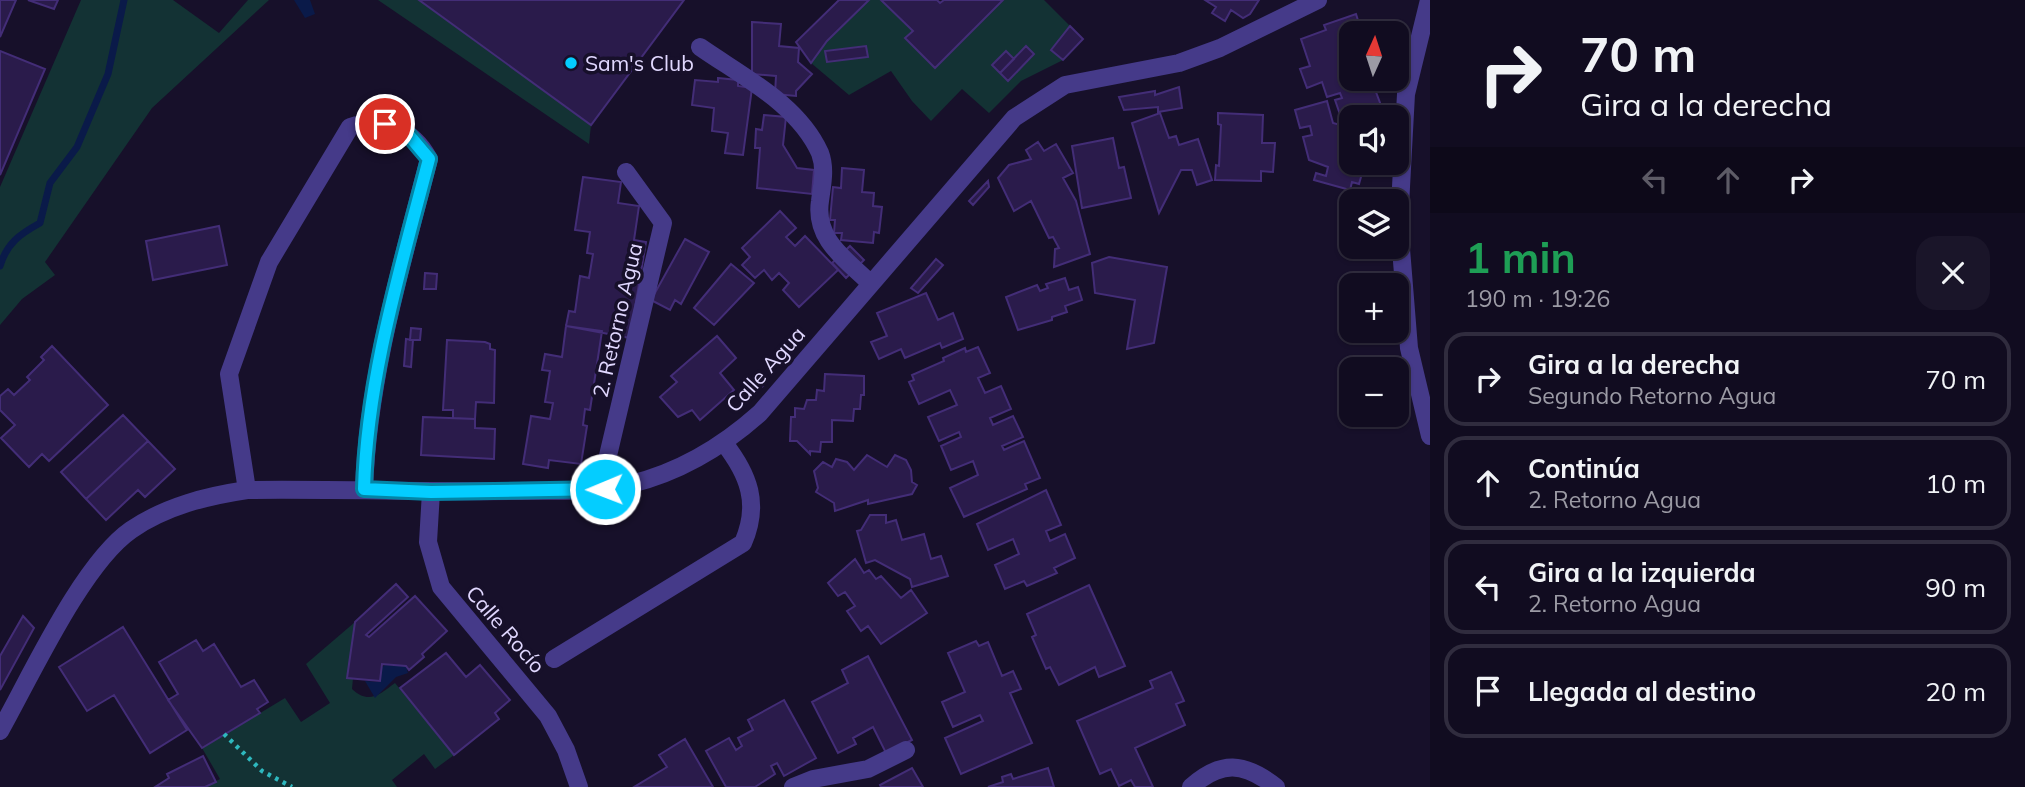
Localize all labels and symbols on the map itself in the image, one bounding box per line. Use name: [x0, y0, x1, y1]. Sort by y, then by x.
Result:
north arrow: [1339, 21, 1409, 91]
place label: Sam's Club: [585, 50, 694, 76]
marker: Sam's Club: [563, 55, 579, 71]
pin: [355, 94, 415, 154]
street label: 2. Retorno Agua: [587, 240, 647, 400]
street label: Calle Agua: [720, 321, 810, 417]
position arrow: [568, 452, 642, 526]
street label: Calle Rocío: [461, 580, 551, 678]

